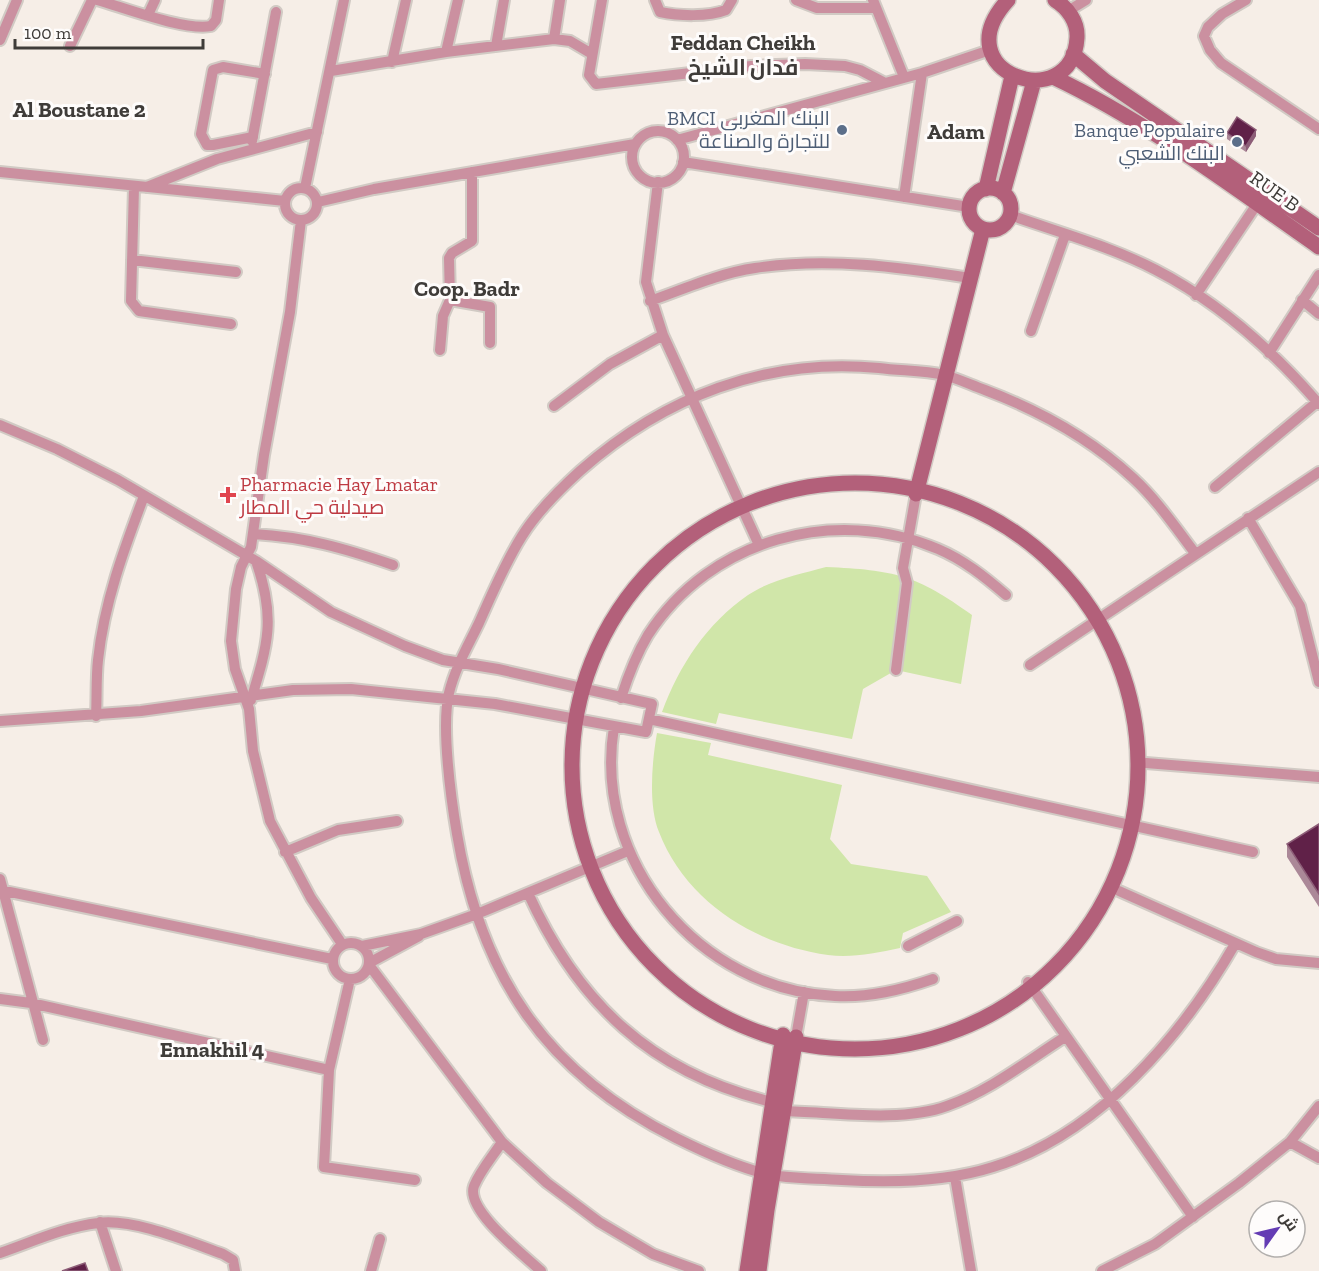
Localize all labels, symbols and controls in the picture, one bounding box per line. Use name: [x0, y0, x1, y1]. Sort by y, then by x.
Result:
scale bar: [15, 12, 202, 50]
text: 100 m: [24, 22, 72, 44]
district label: Feddan Cheikh فدان الشيخ: [670, 29, 816, 82]
district label: Al Boustane 2: [12, 96, 146, 123]
place label: BMCI البنك المغربي للتجارة والصناعة: [667, 106, 830, 153]
district label: Adam: [927, 118, 986, 145]
place label: Banque Populaire البنك الشعبي: [1074, 118, 1225, 169]
marker: BMCI البنك المغربي للتجارة والصناعة: [835, 123, 849, 137]
marker: Banque Populaire البنك الشعبي: [1230, 135, 1244, 149]
street label: RUE B: [1246, 165, 1304, 217]
district label: Coop. Badr: [414, 275, 520, 302]
place label: Pharmacie Hay Lmatar صيدلية حي المطار: [239, 472, 438, 523]
marker: Pharmacie Hay Lmatar صيدلية حي المطار: [221, 488, 235, 502]
district label: Ennakhil 4: [160, 1036, 265, 1063]
north arrow: [1247, 1199, 1307, 1259]
text: ش: [1275, 1207, 1303, 1235]

